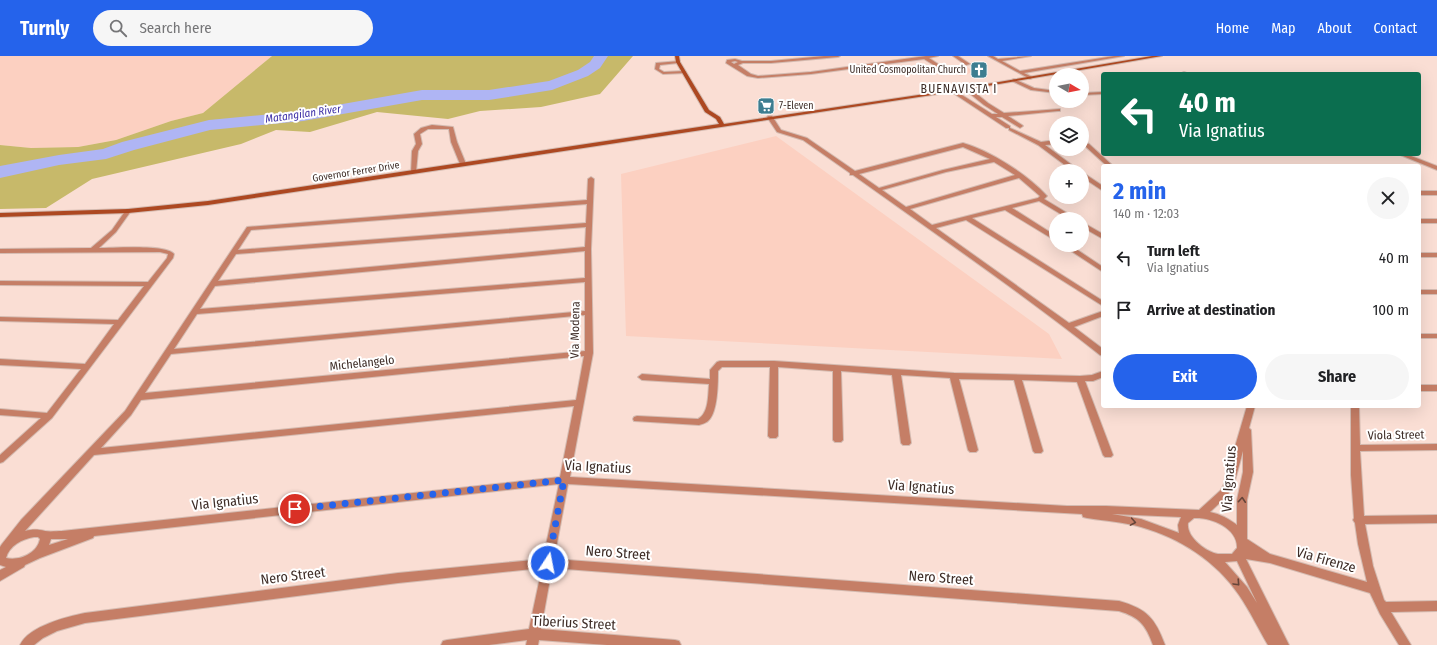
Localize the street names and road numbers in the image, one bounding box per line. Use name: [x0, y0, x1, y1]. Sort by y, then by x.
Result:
street label: Governor Ferrer Drive: [312, 159, 400, 185]
street label: Via Modena: [568, 301, 583, 359]
street label: Michelangelo: [329, 353, 395, 373]
street label: Viola Street: [1367, 428, 1425, 442]
street label: Via Ignatius: [1218, 445, 1240, 513]
street label: Via Ignatius: [564, 457, 632, 477]
street label: Via Ignatius: [887, 476, 955, 498]
street label: Via Ignatius: [191, 490, 259, 514]
street label: Nero Street: [585, 542, 651, 564]
street label: Via Firenze: [1294, 543, 1358, 577]
street label: Nero Street: [260, 564, 327, 588]
street label: Nero Street: [908, 567, 974, 589]
street label: Tiberius Street: [532, 612, 617, 634]

